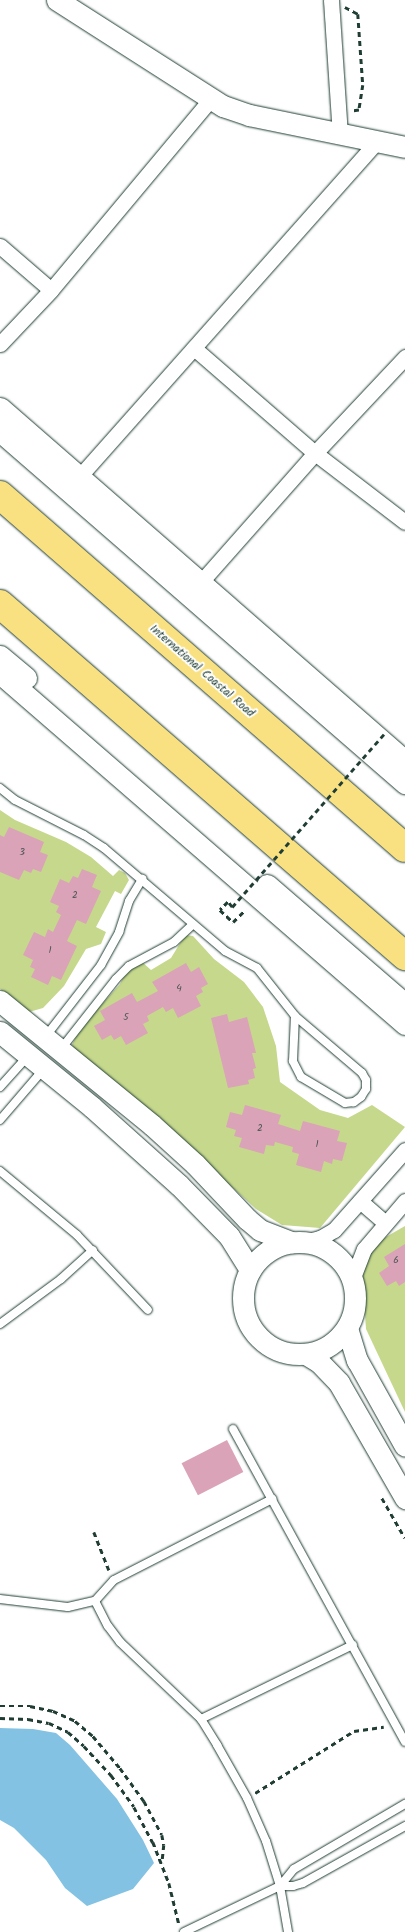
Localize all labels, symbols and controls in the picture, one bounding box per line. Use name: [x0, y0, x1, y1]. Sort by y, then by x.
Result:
street label: International Coastal Road: [147, 622, 257, 720]
house number: 3: [19, 847, 25, 859]
house number: 2: [72, 890, 78, 902]
house number: 1: [48, 945, 52, 957]
house number: 4: [176, 983, 182, 995]
house number: 5: [123, 1012, 129, 1024]
house number: 2: [257, 1123, 263, 1135]
house number: 1: [315, 1139, 319, 1151]
house number: 6: [393, 1255, 399, 1267]

